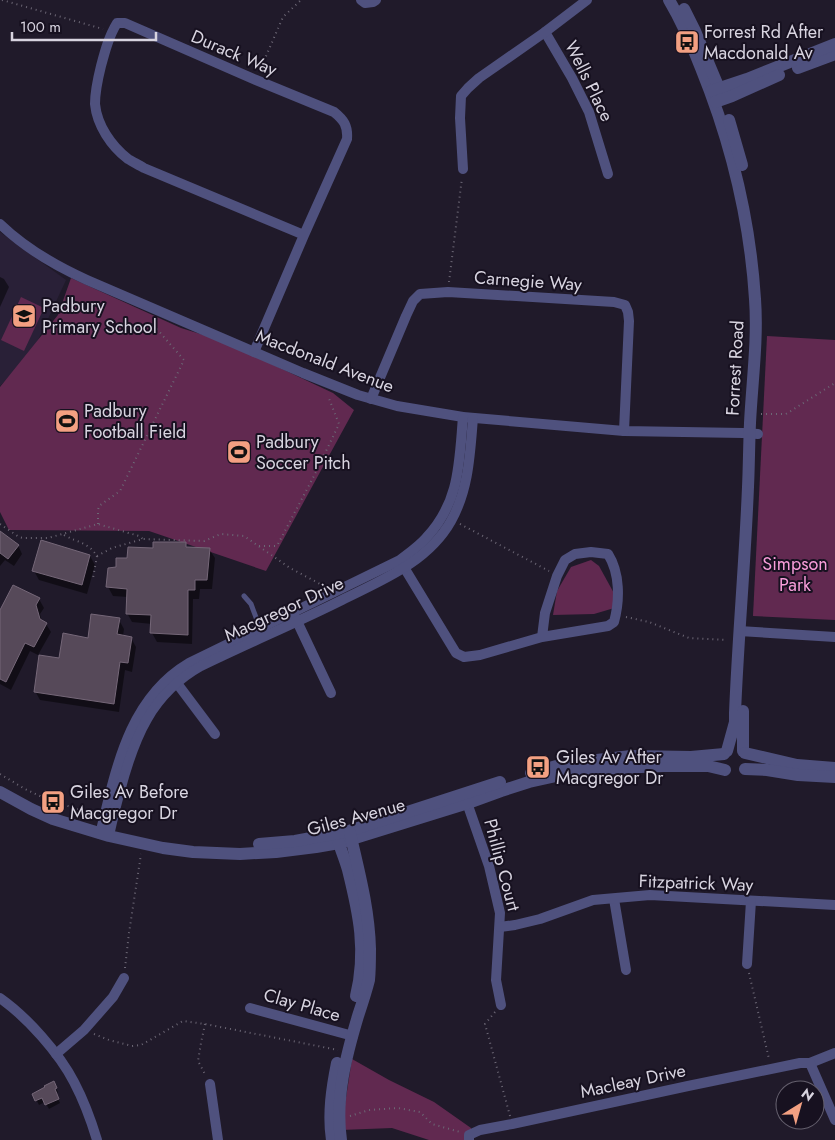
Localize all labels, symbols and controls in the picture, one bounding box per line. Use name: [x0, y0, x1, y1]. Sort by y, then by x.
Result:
scale bar: [12, 10, 156, 42]
text: 100 m: [20, 16, 61, 38]
place label: Forrest Rd After Macdonald Av: [704, 19, 824, 66]
street label: Durack Way: [187, 23, 281, 83]
bus stop icon: Forrest Rd After Macdonald Av: [674, 29, 700, 55]
street label: Wells Place: [558, 36, 620, 126]
street label: Carnegie Way: [473, 264, 583, 298]
place label: Padbury Primary School: [42, 293, 157, 340]
school or university icon: Padbury Primary School: [11, 303, 37, 329]
street label: Forrest Road: [720, 320, 750, 416]
street label: Macdonald Avenue: [252, 323, 398, 399]
place label: Padbury Football Field: [84, 398, 186, 445]
sports icon: Padbury Football Field: [54, 408, 80, 434]
place label: Padbury Soccer Pitch: [256, 429, 351, 476]
sports icon: Padbury Soccer Pitch: [226, 439, 252, 465]
park label: Simpson Park: [762, 551, 828, 598]
street label: Macgregor Drive: [220, 570, 348, 648]
place label: Giles Av After Macgregor Dr: [556, 744, 664, 791]
bus stop icon: Giles Av After Macgregor Dr: [525, 754, 551, 780]
place label: Giles Av Before Macgregor Dr: [70, 779, 188, 826]
bus stop icon: Giles Av Before Macgregor Dr: [40, 789, 66, 815]
street label: Giles Avenue: [304, 791, 408, 843]
street label: Phillip Court: [477, 816, 527, 915]
street label: Fitzpatrick Way: [638, 868, 754, 898]
street label: Clay Place: [260, 982, 344, 1028]
street label: Macleay Drive: [578, 1057, 688, 1105]
north arrow: [775, 1080, 825, 1130]
text: N: [797, 1083, 818, 1106]

